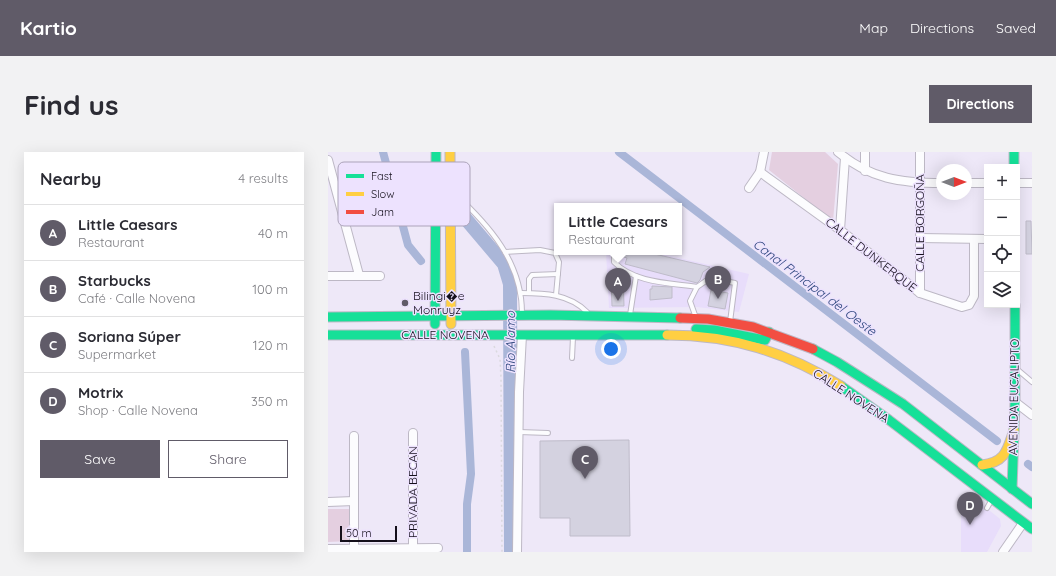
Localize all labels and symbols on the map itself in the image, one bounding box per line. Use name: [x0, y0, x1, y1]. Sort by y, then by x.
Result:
legend: [338, 162, 470, 226]
north arrow: [936, 164, 972, 200]
text: Fast: [371, 169, 393, 183]
street label: CALLE BORGOÑA: [912, 174, 927, 272]
text: Slow: [371, 187, 395, 201]
text: Jam: [371, 205, 394, 219]
street label: CALLE DUNKERQUE: [823, 214, 920, 295]
water label: Canal Principal del Oeste: [750, 235, 880, 339]
pin: B: [705, 266, 731, 299]
pin: A: [605, 268, 631, 301]
place label: Bilingi�e Monruyz: [413, 288, 465, 317]
marker: Bilingi�e Monruyz: [400, 298, 410, 308]
water label: Río Alamo: [502, 310, 518, 373]
street label: CALLE NOVENA: [401, 327, 489, 342]
your location: [601, 339, 621, 359]
street label: AVENIDA EUCALIPTO: [1005, 339, 1022, 455]
street label: CALLE NOVENA: [810, 365, 892, 426]
street label: PRIVADA BECAN: [405, 446, 420, 538]
pin: C: [572, 446, 598, 479]
pin: D: [957, 492, 983, 525]
scale bar: [340, 524, 397, 543]

